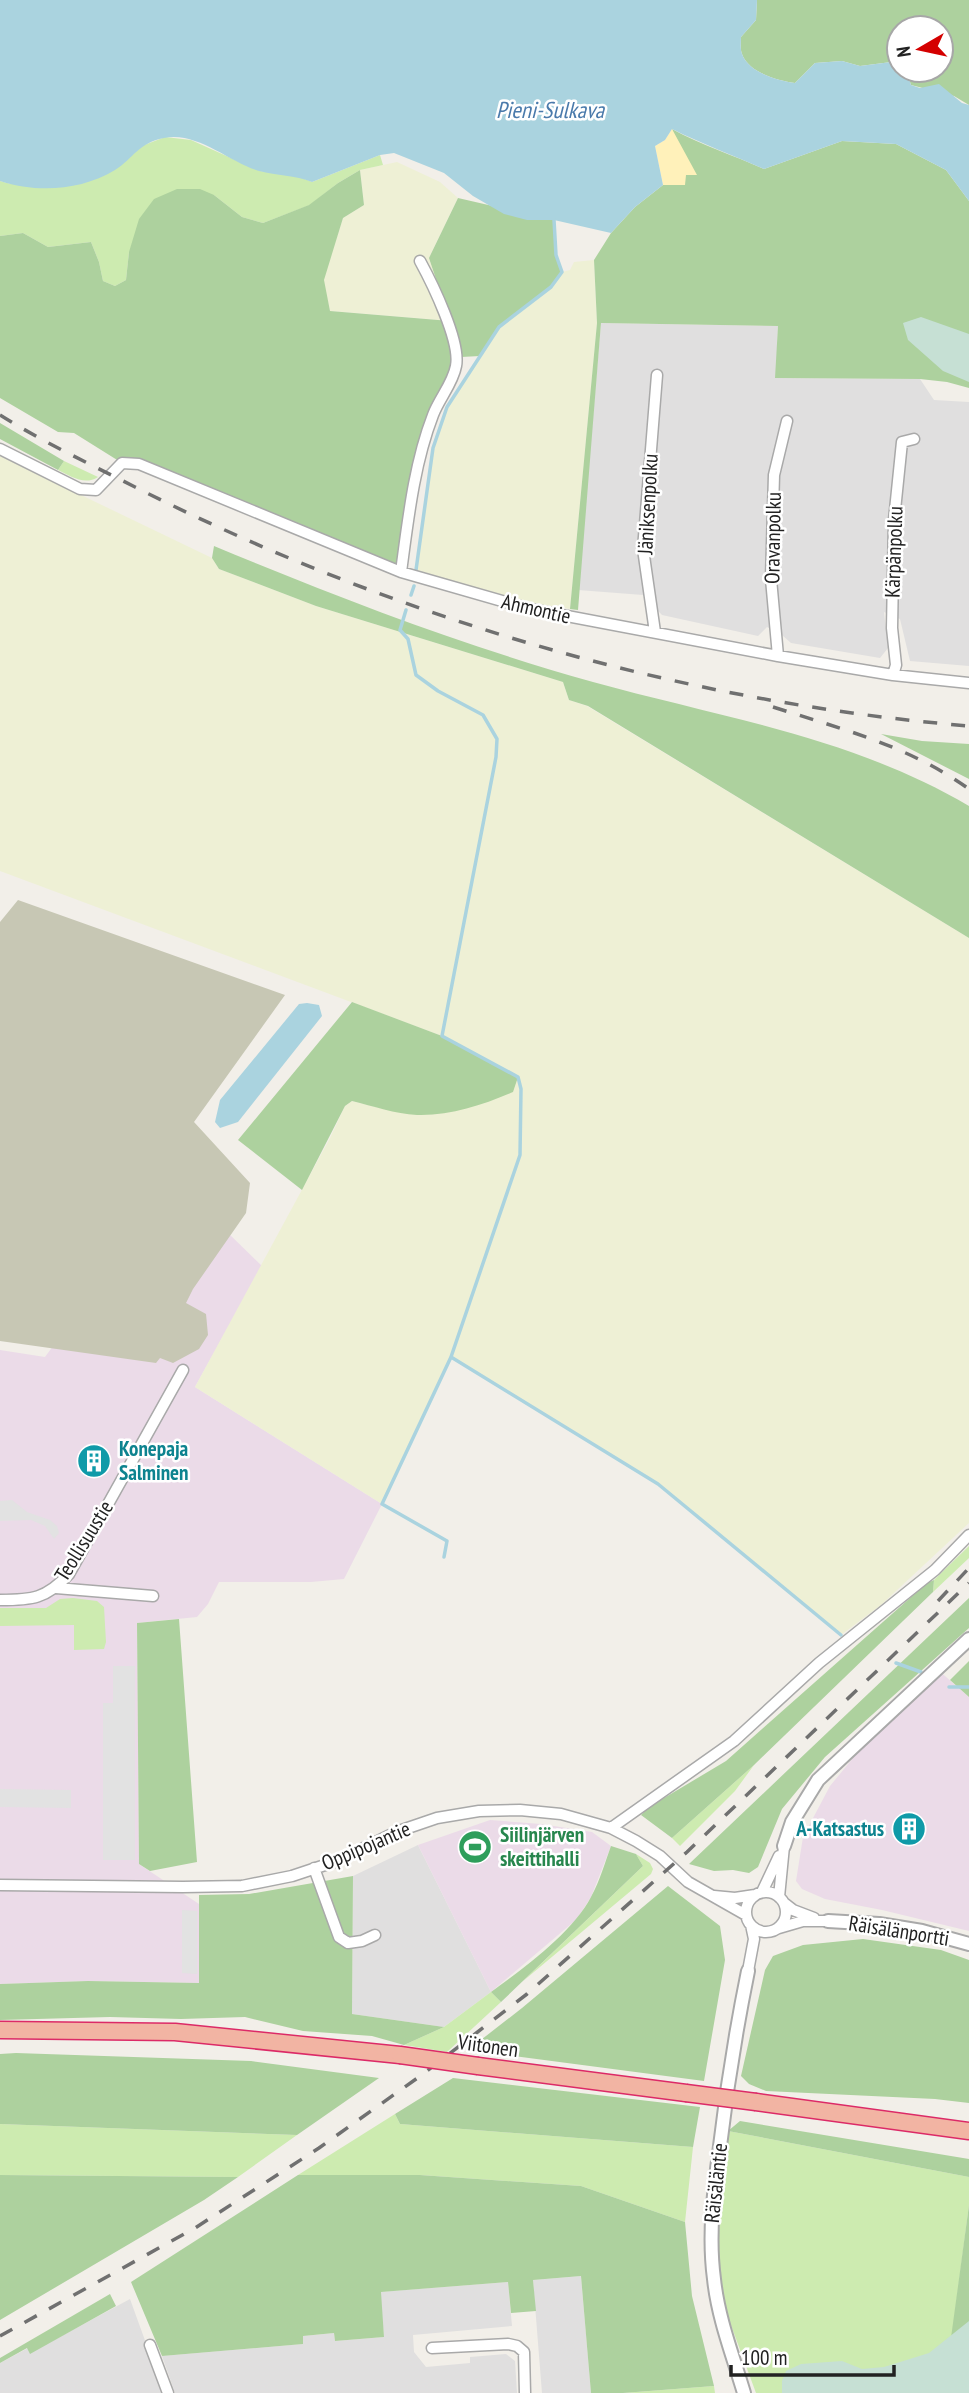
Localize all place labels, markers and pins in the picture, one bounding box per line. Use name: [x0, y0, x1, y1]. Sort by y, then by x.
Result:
place label: Konepaja Salminen: [119, 1435, 189, 1486]
building icon: Konepaja Salminen: [75, 1442, 113, 1480]
building icon: A-Katsastus: [890, 1810, 928, 1848]
place label: A-Katsastus: [795, 1815, 884, 1842]
place label: Siilinjärven skeittihalli: [500, 1821, 584, 1872]
sports icon: Siilinjärven skeittihalli: [456, 1828, 494, 1866]

